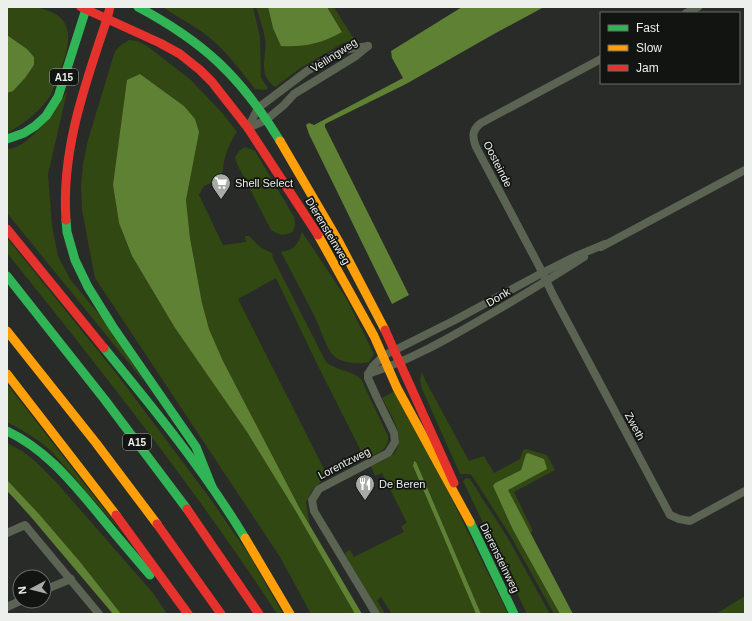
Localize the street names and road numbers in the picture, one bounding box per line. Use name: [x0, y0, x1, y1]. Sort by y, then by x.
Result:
street label: Veilingweg: [309, 36, 359, 74]
road number: A15: [50, 69, 78, 85]
street label: Oosteinde: [481, 139, 515, 189]
street label: Dierensteinweg: [303, 195, 353, 267]
street label: Donk: [484, 285, 513, 309]
street label: Zweth: [623, 410, 647, 442]
road number: A15: [123, 434, 151, 450]
street label: Lorentzweg: [316, 445, 372, 481]
street label: Dierensteinweg: [478, 521, 522, 595]

